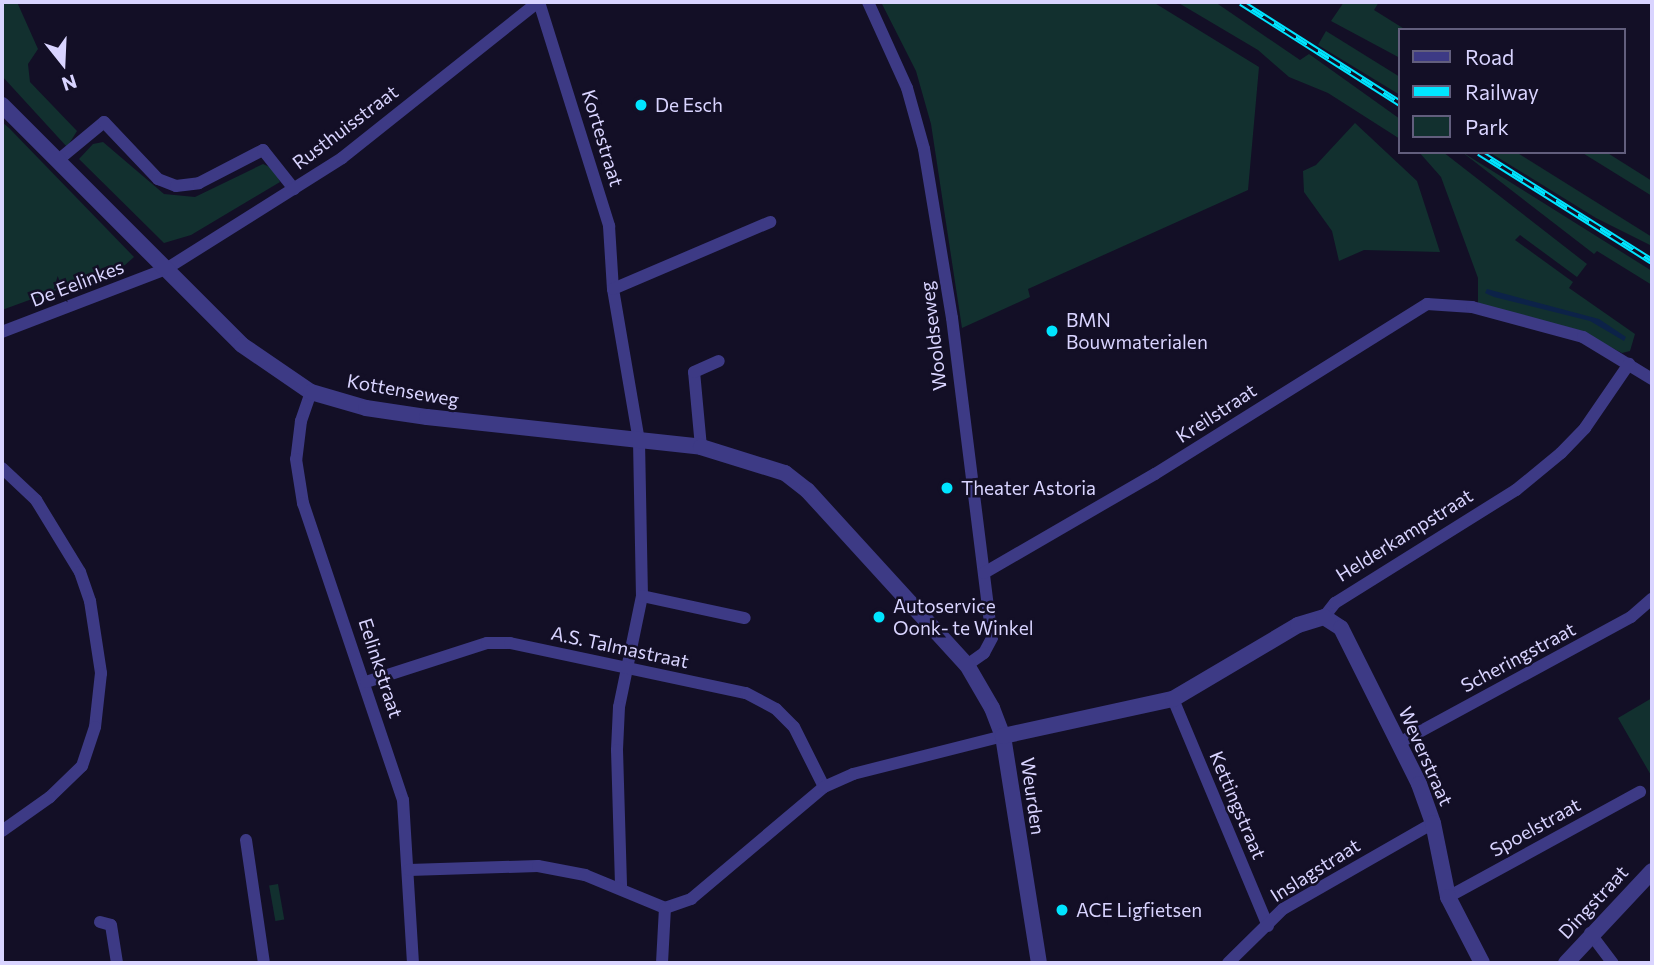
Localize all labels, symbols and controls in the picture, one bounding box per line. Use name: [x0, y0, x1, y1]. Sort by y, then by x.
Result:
north arrow: [28, 28, 98, 98]
legend: [1398, 28, 1626, 154]
text: Road: [1465, 44, 1514, 69]
text: N: [59, 70, 80, 97]
text: Railway: [1465, 79, 1539, 104]
street label: Rusthuisstraat: [288, 80, 402, 174]
street label: Kortestraat: [577, 87, 629, 189]
place label: De Esch: [655, 94, 723, 116]
marker: De Esch: [633, 97, 649, 113]
text: Park: [1465, 114, 1509, 139]
street label: De Eelinkes: [27, 255, 127, 311]
street label: Wooldseweg: [915, 280, 951, 392]
place label: BMN Bouwmaterialen: [1066, 309, 1208, 353]
marker: BMN Bouwmaterialen: [1044, 323, 1060, 339]
street label: Kottenseweg: [345, 369, 461, 411]
street label: Kreilstraat: [1172, 379, 1260, 447]
place label: Theater Astoria: [961, 477, 1096, 499]
marker: Theater Astoria: [939, 480, 955, 496]
street label: Helderkampstraat: [1331, 484, 1477, 586]
place label: Autoservice Oonk- te Winkel: [893, 595, 1034, 639]
marker: Autoservice Oonk- te Winkel: [871, 609, 887, 625]
street label: Eelinkstraat: [354, 615, 408, 721]
street label: Scheringstraat: [1457, 617, 1579, 697]
street label: A.S. Talmastraat: [549, 621, 691, 673]
street label: Weverstraat: [1394, 703, 1458, 809]
street label: Kettingstraat: [1205, 748, 1271, 862]
street label: Weurden: [1016, 756, 1050, 836]
street label: Spoelstraat: [1486, 793, 1584, 861]
street label: Inslagstraat: [1266, 833, 1364, 907]
street label: Dingstraat: [1553, 861, 1633, 943]
place label: ACE Ligfietsen: [1076, 899, 1202, 921]
marker: ACE Ligfietsen: [1054, 902, 1070, 918]

